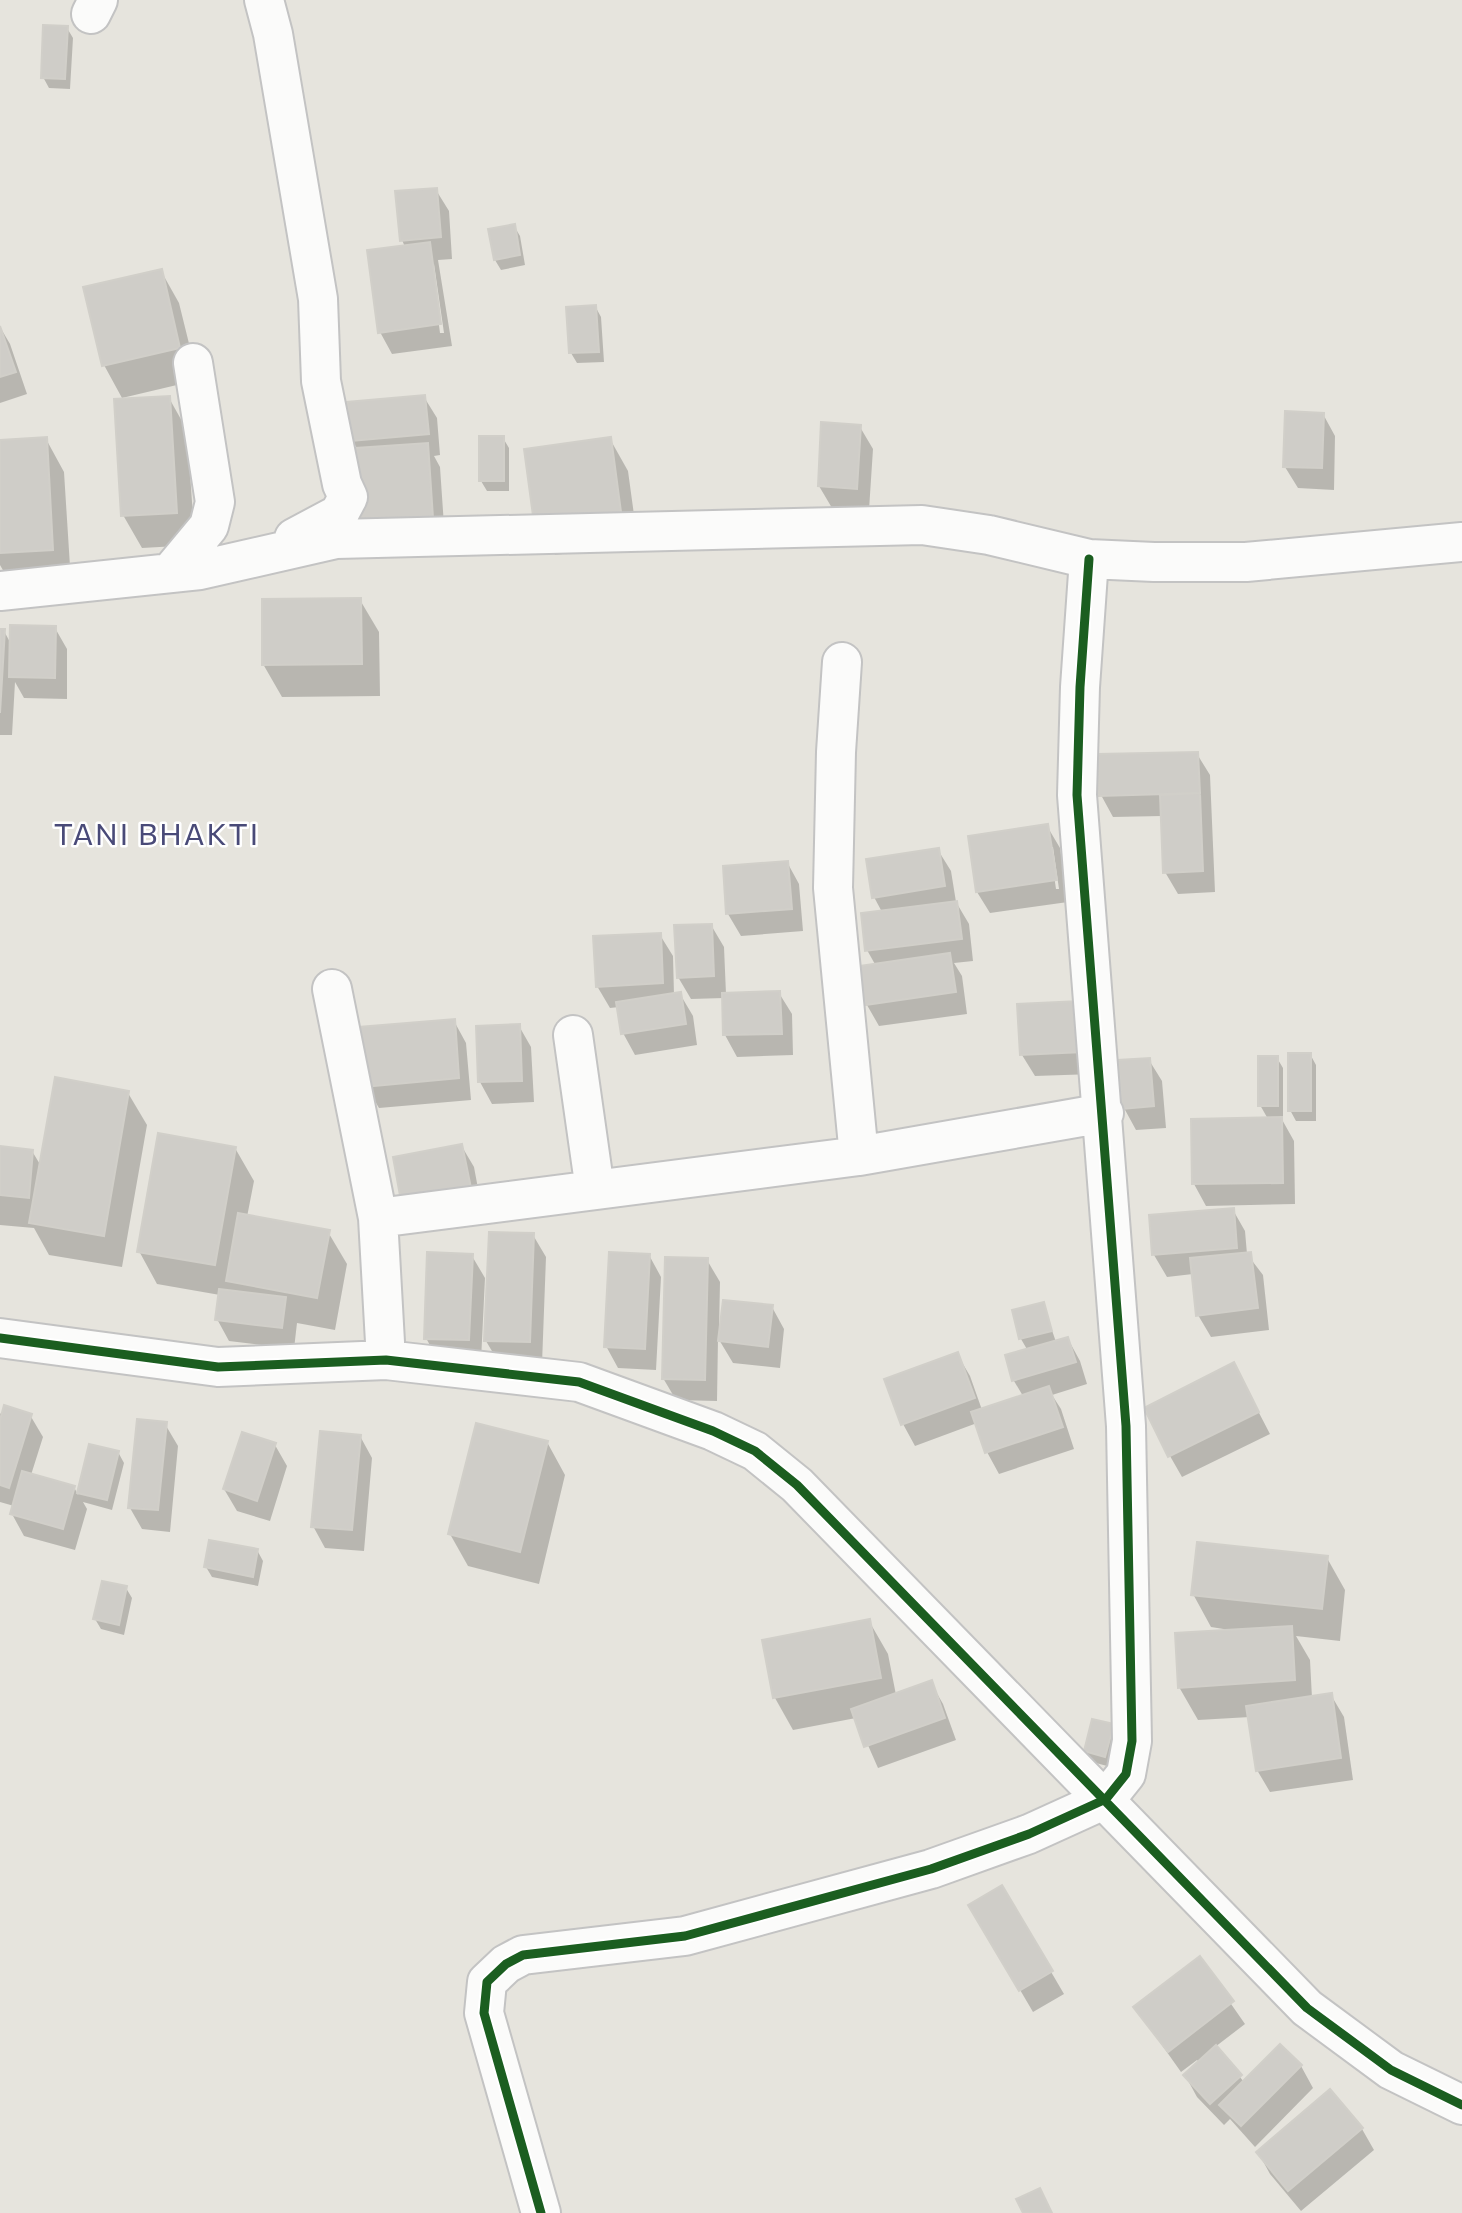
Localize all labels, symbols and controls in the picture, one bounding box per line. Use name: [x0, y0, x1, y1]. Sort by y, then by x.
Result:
district label: TANI BHAKTI: [54, 814, 260, 851]

